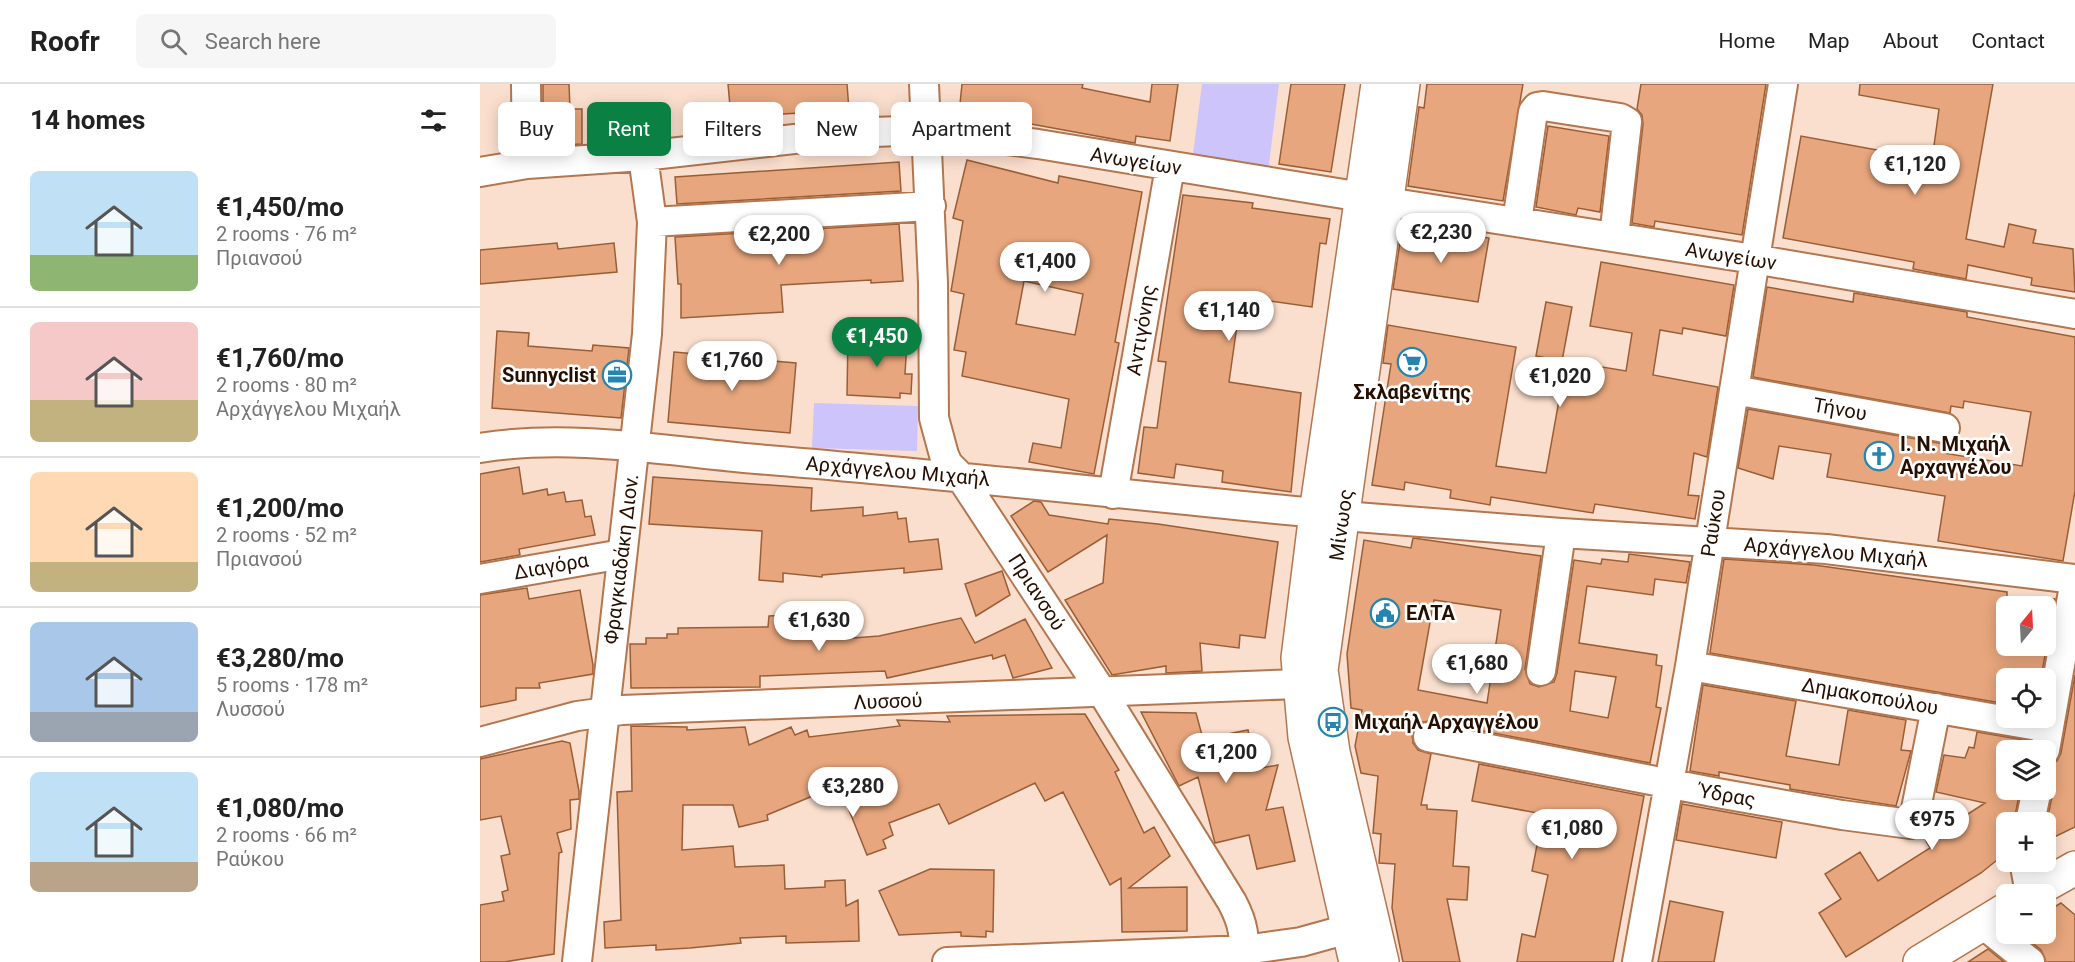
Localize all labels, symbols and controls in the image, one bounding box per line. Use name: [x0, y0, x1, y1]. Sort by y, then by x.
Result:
search box: [136, 14, 556, 68]
text: Roofr: [30, 25, 100, 58]
icon: search: [157, 25, 190, 58]
text: Search here: [205, 29, 321, 54]
text: Home: [1719, 29, 1775, 53]
text: Map: [1808, 29, 1850, 53]
text: About: [1883, 29, 1939, 53]
text: Contact: [1972, 29, 2045, 53]
chip: Buy: [498, 102, 575, 156]
chip: Rent: [587, 102, 671, 156]
chip: Filters: [683, 102, 783, 156]
chip: New: [795, 102, 879, 156]
chip: Apartment: [891, 102, 1032, 156]
icon: filters: [417, 104, 450, 137]
text: 14 homes: [30, 105, 145, 135]
street label: Ανωγείων: [1089, 142, 1184, 180]
pin: €1,120: [1866, 145, 1964, 196]
text: €1,120: [1884, 152, 1946, 176]
text: €1,450/mo: [216, 192, 344, 222]
icon: home: [78, 195, 150, 267]
pin: €2,230: [1392, 213, 1490, 264]
pin: €2,200: [730, 215, 828, 266]
text: €2,230: [1410, 220, 1472, 244]
text: 2 rooms · 76 m²: [216, 222, 357, 246]
text: €2,200: [748, 222, 810, 246]
street label: Ανωγείων: [1684, 237, 1779, 275]
pin: €1,400: [996, 242, 1094, 293]
text: Πριανσού: [216, 246, 302, 270]
text: €1,400: [1014, 249, 1076, 273]
street label: Αντιγόνης: [1121, 283, 1161, 377]
pin: €1,140: [1180, 291, 1278, 342]
text: €1,140: [1198, 298, 1260, 322]
pin: €1,450: [828, 317, 926, 368]
text: €1,450: [846, 324, 908, 348]
pin: €1,760: [683, 341, 781, 392]
text: €1,760/mo: [216, 343, 344, 373]
icon: home: [78, 346, 150, 418]
supermarket icon: Σκλαβενίτης: [1396, 346, 1428, 378]
text: €1,760: [701, 348, 763, 372]
pin: €1,020: [1511, 357, 1609, 408]
office icon: Sunnyclist: [601, 359, 633, 391]
place label: Sunnyclist: [502, 363, 596, 387]
text: €1,020: [1529, 364, 1591, 388]
text: 2 rooms · 80 m²: [216, 373, 357, 397]
place label: Σκλαβενίτης: [1353, 380, 1471, 404]
street label: Τήνου: [1811, 392, 1869, 426]
text: Αρχάγγελου Μιχαήλ: [216, 397, 401, 421]
place label: Ι. Ν. Μιχαήλ Αρχαγγέλου: [1900, 432, 2011, 479]
church icon: Ι. Ν. Μιχαήλ Αρχαγγέλου: [1863, 440, 1895, 472]
street label: Αρχάγγελου Μιχαήλ: [805, 451, 991, 491]
street label: Φραγκιαδάκη Διον.: [599, 472, 643, 646]
street label: Ραύκου: [1696, 487, 1730, 559]
street label: Μίνωος: [1324, 488, 1358, 562]
text: €1,200/mo: [216, 493, 344, 523]
icon: home: [78, 496, 150, 568]
text: 2 rooms · 52 m²: [216, 523, 357, 547]
street label: Αρχάγγελου Μιχαήλ: [1743, 532, 1929, 572]
text: Πριανσού: [216, 547, 302, 571]
street label: Διαγόρα: [512, 547, 591, 584]
street label: Πριανσού: [1003, 549, 1071, 635]
north arrow: [1996, 596, 2056, 656]
map controls: [1996, 596, 2056, 944]
public building icon: ΕΛΤΑ: [1369, 597, 1401, 629]
pin: €1,630: [770, 601, 868, 652]
place label: ΕΛΤΑ: [1406, 601, 1456, 625]
text: €1,630: [788, 608, 850, 632]
text: €3,280/mo: [216, 643, 344, 673]
pin: €1,680: [1428, 644, 1526, 695]
icon: home: [78, 646, 150, 718]
text: €1,680: [1446, 651, 1508, 675]
button: locate: [1996, 668, 2056, 728]
street label: Δημακοπούλου: [1800, 672, 1940, 720]
text: 5 rooms · 178 m²: [216, 673, 368, 697]
street label: Λυσσού: [853, 688, 923, 714]
text: Λυσσού: [216, 697, 285, 721]
bus stop icon: Μιχαήλ Αρχαγγέλου: [1317, 706, 1349, 738]
place label: Μιχαήλ Αρχαγγέλου: [1354, 710, 1539, 734]
pin: €1,200: [1177, 733, 1275, 784]
text: €1,200: [1195, 740, 1257, 764]
button: layers: [1996, 740, 2056, 800]
pin: €3,280: [804, 767, 902, 818]
text: €3,280: [822, 774, 884, 798]
street label: Ύδρας: [1695, 778, 1757, 812]
text: €1,080/mo: [216, 793, 344, 823]
icon: home: [78, 796, 150, 868]
pin: €975: [1896, 800, 1968, 851]
text: €975: [1909, 807, 1955, 831]
pin: €1,080: [1523, 809, 1621, 860]
button: +: [1996, 812, 2056, 872]
text: €1,080: [1541, 816, 1603, 840]
text: 2 rooms · 66 m²: [216, 823, 357, 847]
text: Ραύκου: [216, 847, 284, 871]
button: −: [1996, 884, 2056, 944]

